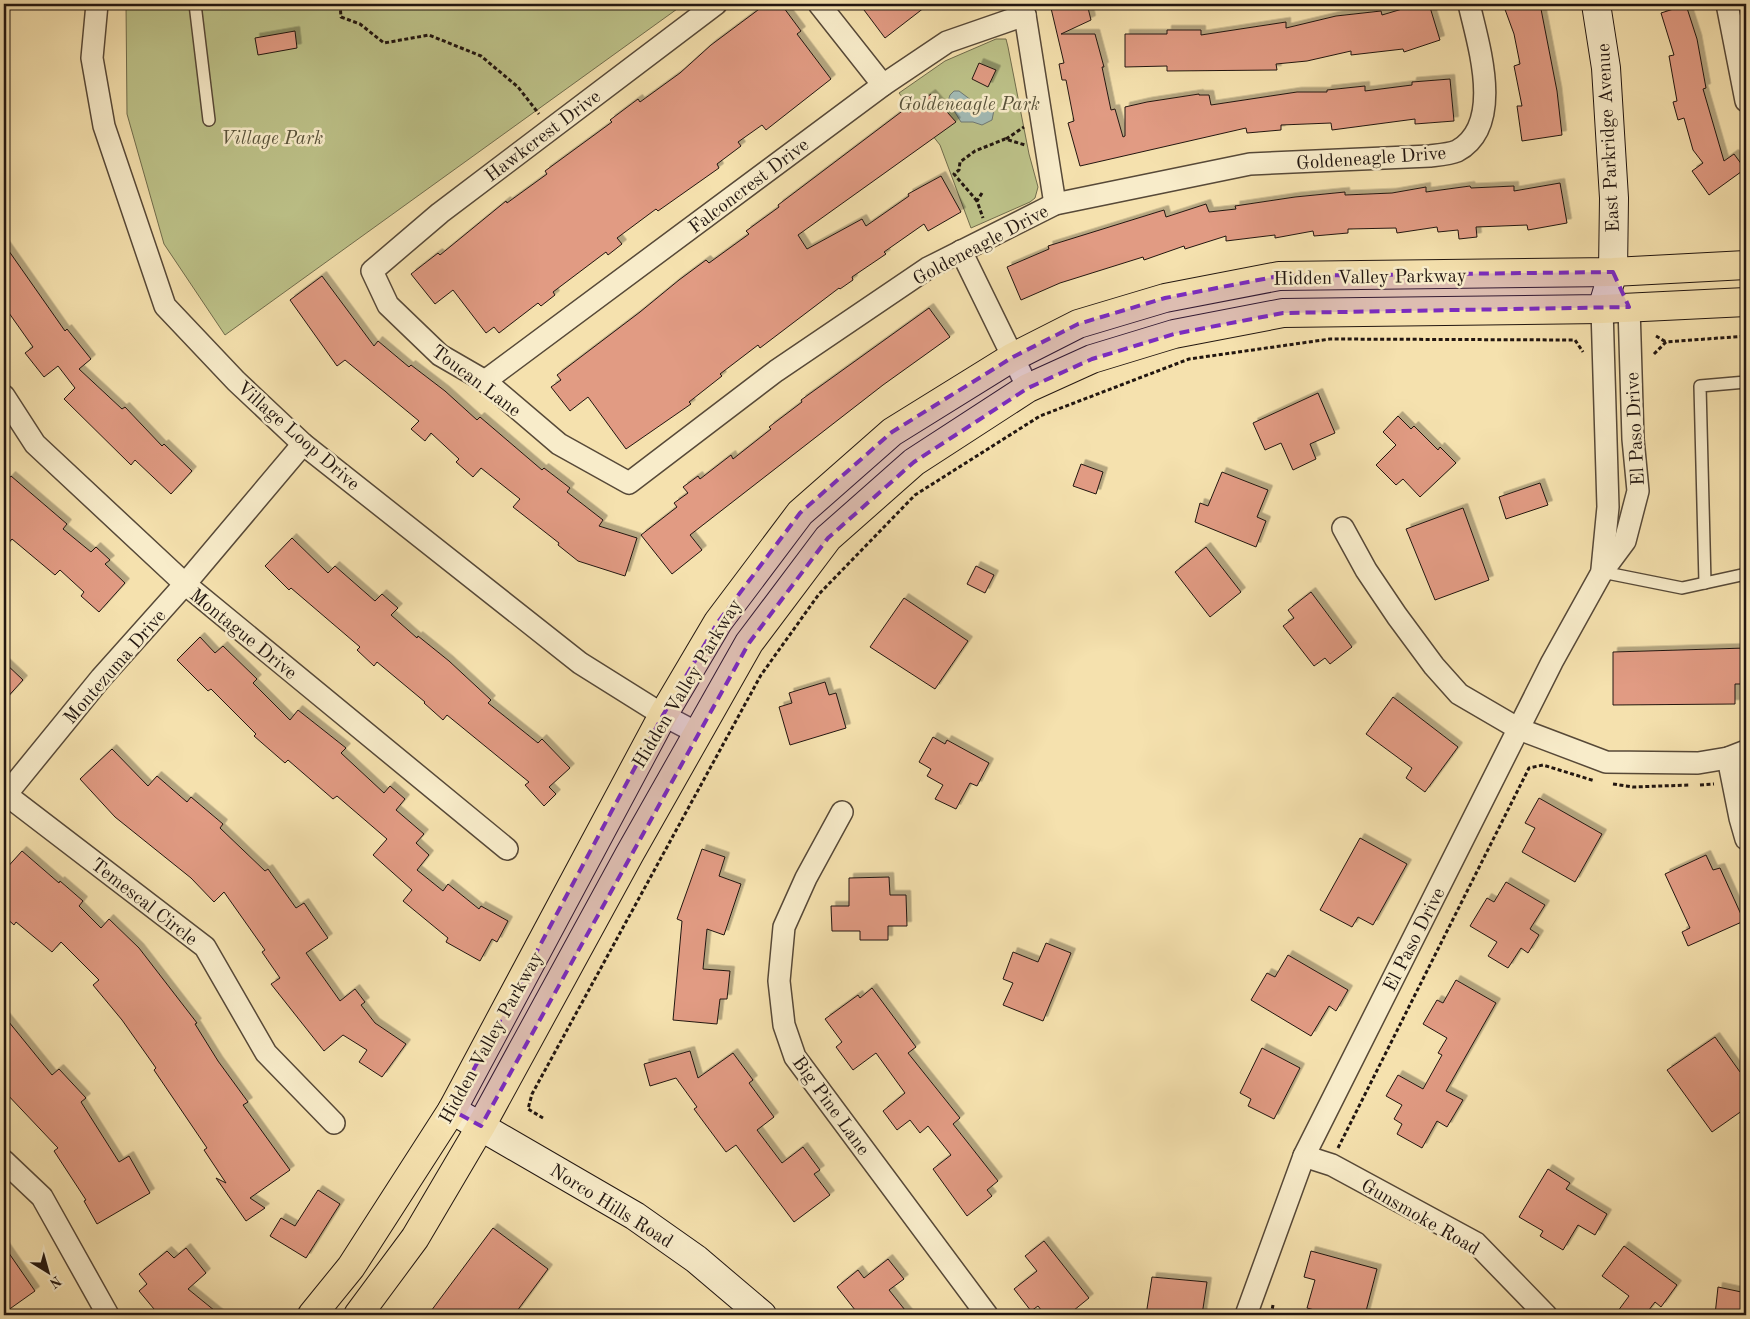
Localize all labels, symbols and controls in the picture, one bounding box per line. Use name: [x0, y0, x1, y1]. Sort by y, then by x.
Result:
street label: East Parkridge Avenue: [1595, 43, 1624, 233]
street label: Hawkcrest Drive: [482, 88, 605, 186]
park label: Goldeneagle Park: [898, 96, 1040, 115]
park label: Village Park: [221, 130, 323, 149]
street label: Falconcrest Drive: [686, 136, 813, 238]
street label: Goldeneagle Drive: [1296, 145, 1447, 174]
street label: Goldeneagle Drive: [910, 203, 1052, 290]
street label: Hidden Valley Parkway: [1273, 267, 1467, 290]
street label: Toucan Lane: [427, 342, 524, 422]
street label: El Paso Drive: [1624, 372, 1649, 486]
street label: Village Loop Drive: [233, 379, 362, 495]
street label: Montague Drive: [185, 586, 300, 684]
street label: Hidden Valley Parkway: [630, 596, 746, 772]
street label: Montezuma Drive: [61, 607, 171, 729]
street label: Temescal Circle: [87, 856, 200, 950]
street label: El Paso Drive: [1381, 885, 1449, 995]
street label: Hidden Valley Parkway: [437, 949, 547, 1127]
street label: Big Pine Lane: [788, 1053, 872, 1160]
street label: Norco Hills Road: [546, 1162, 676, 1253]
street label: Gunsmoke Road: [1357, 1177, 1482, 1260]
north arrow: [22, 1246, 72, 1296]
text: N: [46, 1273, 64, 1291]

